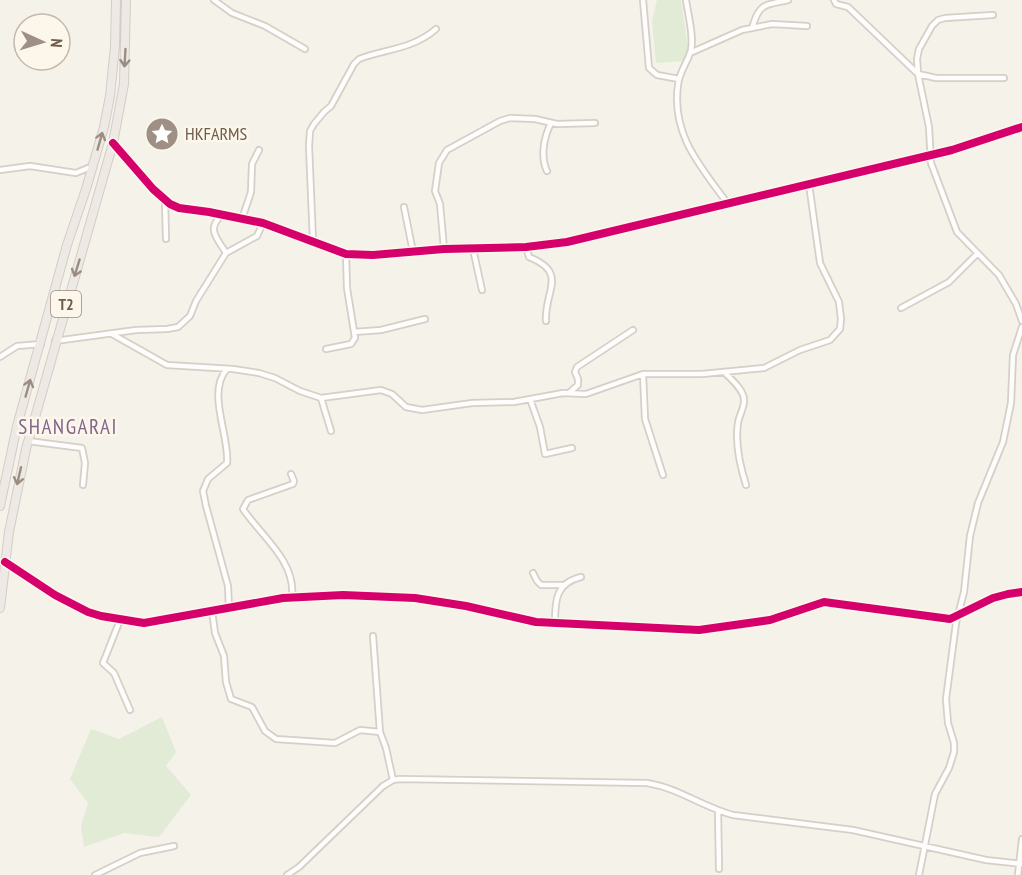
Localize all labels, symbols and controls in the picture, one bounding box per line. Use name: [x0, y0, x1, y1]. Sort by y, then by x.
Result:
north arrow: [12, 12, 72, 72]
text: N: [47, 38, 67, 48]
one-way arrow: [120, 48, 131, 68]
place icon: HKFARMS: [144, 116, 180, 152]
place label: HKFARMS: [185, 122, 248, 145]
one-way arrow: [95, 132, 106, 151]
one-way arrow: [71, 258, 82, 277]
road number: T2: [51, 291, 81, 317]
one-way arrow: [23, 379, 34, 398]
district label: SHANGARAI: [18, 413, 118, 440]
one-way arrow: [13, 467, 25, 486]

